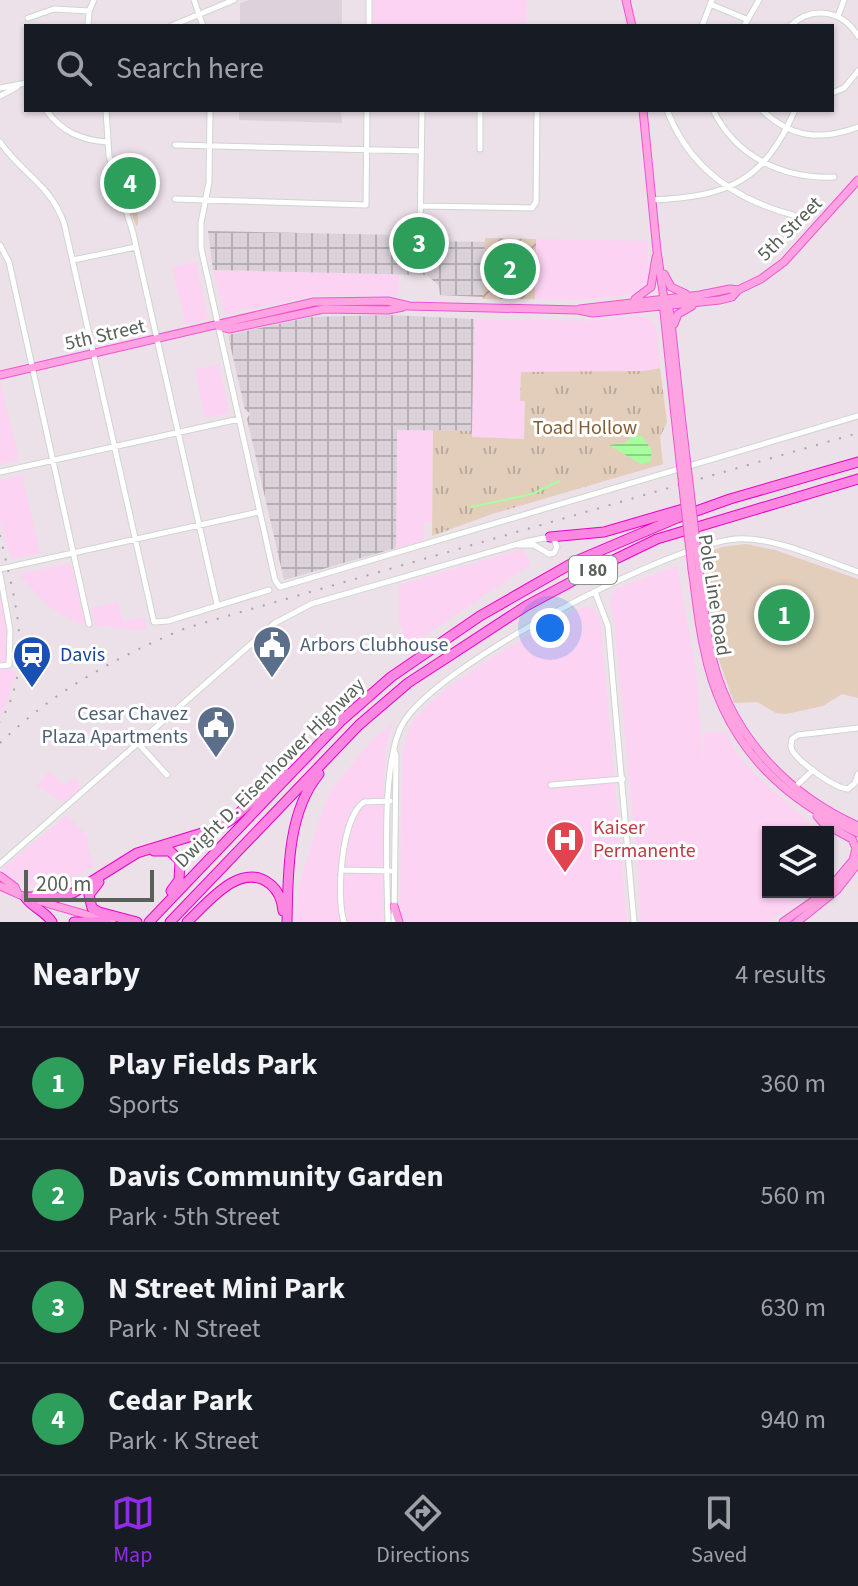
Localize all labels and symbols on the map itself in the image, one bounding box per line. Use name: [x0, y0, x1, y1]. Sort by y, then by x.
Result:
pin: 4: [104, 153, 156, 213]
street label: 5th Street: [751, 190, 829, 268]
pin: 3: [393, 213, 445, 273]
pin: 2: [484, 239, 536, 299]
street label: 5th Street: [62, 312, 148, 358]
park label: Toad Hollow: [533, 414, 637, 442]
street label: Pole Line Road: [691, 532, 737, 658]
road number: I 80: [569, 556, 617, 584]
pin: 1: [758, 585, 810, 645]
your location: [530, 608, 570, 648]
public building icon: Arbors Clubhouse: [251, 624, 293, 679]
place label: Arbors Clubhouse: [300, 631, 448, 659]
station icon: Davis: [11, 634, 53, 689]
place label: Davis: [60, 641, 105, 669]
street label: Dwight D. Eisenhower Highway: [169, 671, 372, 874]
place label: Cesar Chavez Plaza Apartments: [42, 700, 188, 751]
public building icon: Cesar Chavez Plaza Apartments: [195, 704, 237, 759]
place label: Kaiser Permanente: [593, 814, 696, 865]
hospital icon: Kaiser Permanente: [544, 819, 586, 874]
scale bar: [24, 866, 154, 902]

